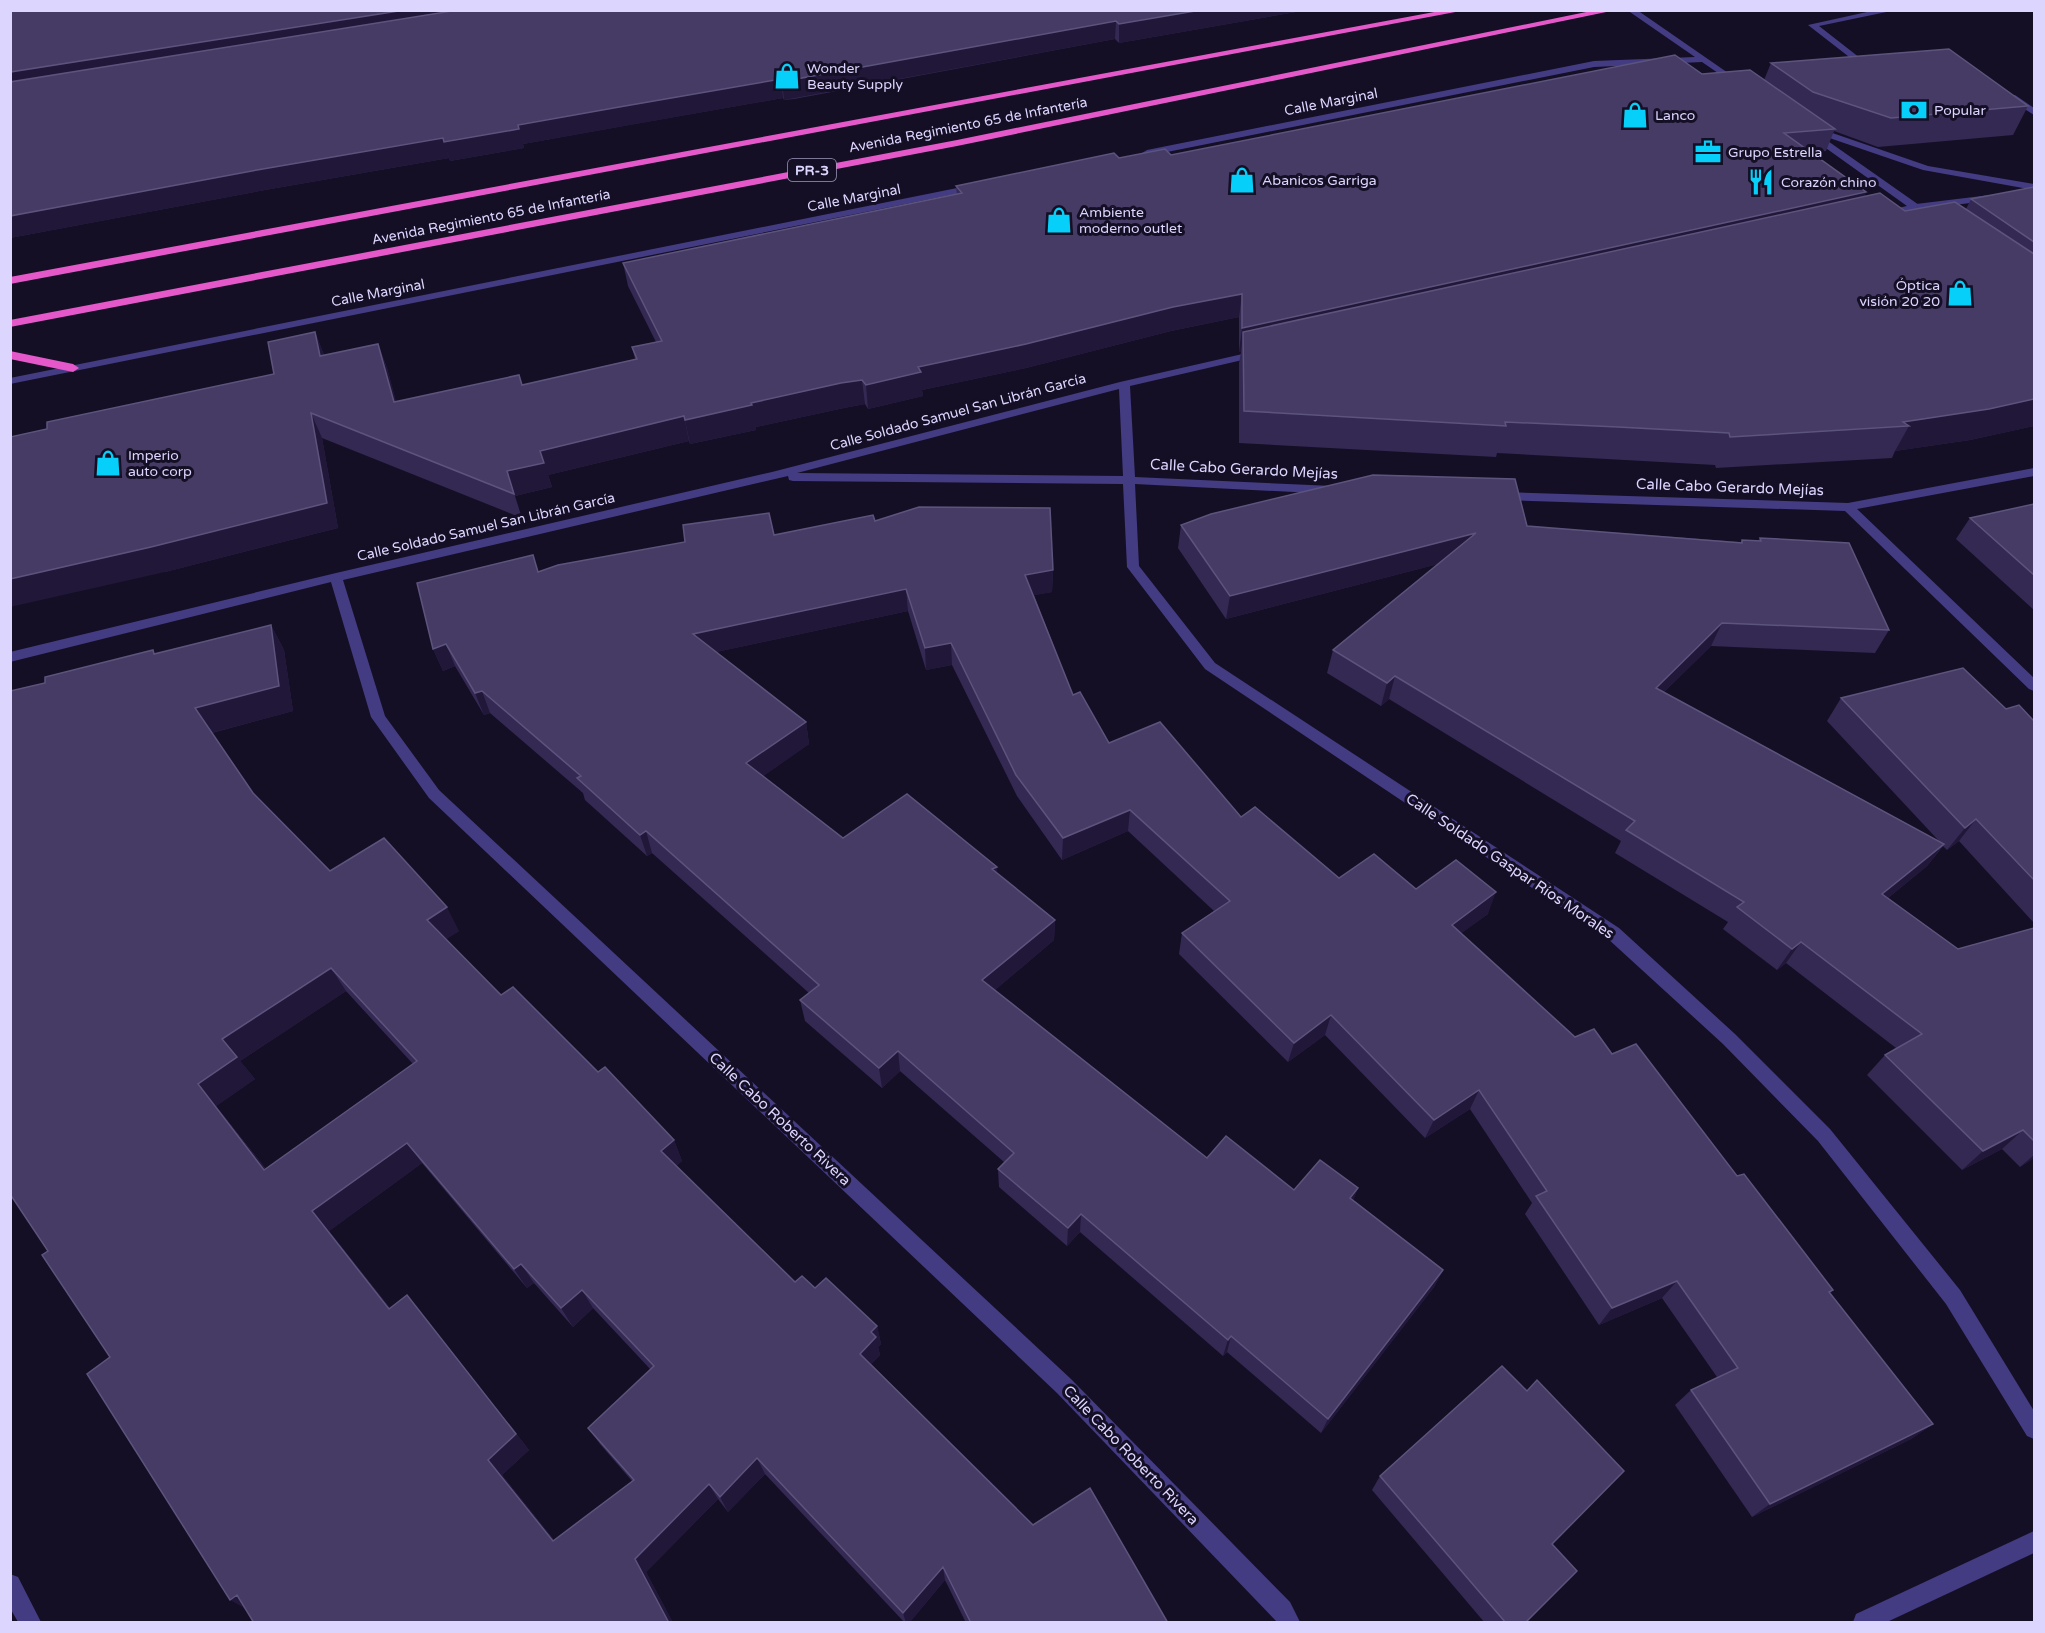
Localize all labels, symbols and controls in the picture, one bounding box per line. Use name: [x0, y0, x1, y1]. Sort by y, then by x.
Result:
place label: Wonder Beauty Supply: [807, 60, 904, 93]
shop icon: Wonder Beauty Supply: [772, 61, 802, 91]
street label: Calle Marginal: [1283, 85, 1379, 119]
street label: Avenida Regimiento 65 de Infantería: [847, 93, 1089, 157]
bank icon: Popular: [1899, 95, 1929, 125]
shop icon: Lanco: [1620, 100, 1650, 130]
place label: Popular: [1934, 102, 1986, 119]
place label: Lanco: [1655, 107, 1695, 124]
office icon: Grupo Estrella: [1693, 137, 1723, 167]
place label: Grupo Estrella: [1728, 144, 1822, 161]
road number: PR-3: [788, 159, 836, 181]
shop icon: Abanicos Garriga: [1227, 165, 1257, 195]
restaurant icon: Corazón chino: [1746, 167, 1776, 197]
place label: Abanicos Garriga: [1262, 172, 1377, 189]
place label: Corazón chino: [1781, 174, 1876, 191]
street label: Calle Marginal: [806, 181, 902, 215]
street label: Avenida Regimiento 65 de Infantería: [370, 185, 612, 249]
place label: Ambiente moderno outlet: [1079, 204, 1183, 237]
shop icon: Ambiente moderno outlet: [1044, 205, 1074, 235]
street label: Calle Marginal: [330, 276, 426, 310]
place label: Óptica visión 20 20: [1859, 277, 1940, 310]
shop icon: Óptica visión 20 20: [1945, 278, 1975, 308]
street label: Calle Soldado Samuel San Librán García: [828, 370, 1088, 454]
place label: Imperio auto corp: [128, 447, 192, 480]
shop icon: Imperio auto corp: [93, 448, 123, 478]
street label: Calle Cabo Gerardo Mejías: [1150, 455, 1338, 483]
street label: Calle Cabo Gerardo Mejías: [1636, 475, 1824, 499]
street label: Calle Soldado Samuel San Librán García: [355, 489, 617, 565]
street label: Calle Soldado Gaspar Ríos Morales: [1402, 789, 1618, 943]
street label: Calle Cabo Roberto Rivera: [705, 1049, 855, 1189]
street label: Calle Cabo Roberto Rivera: [1060, 1381, 1202, 1529]

